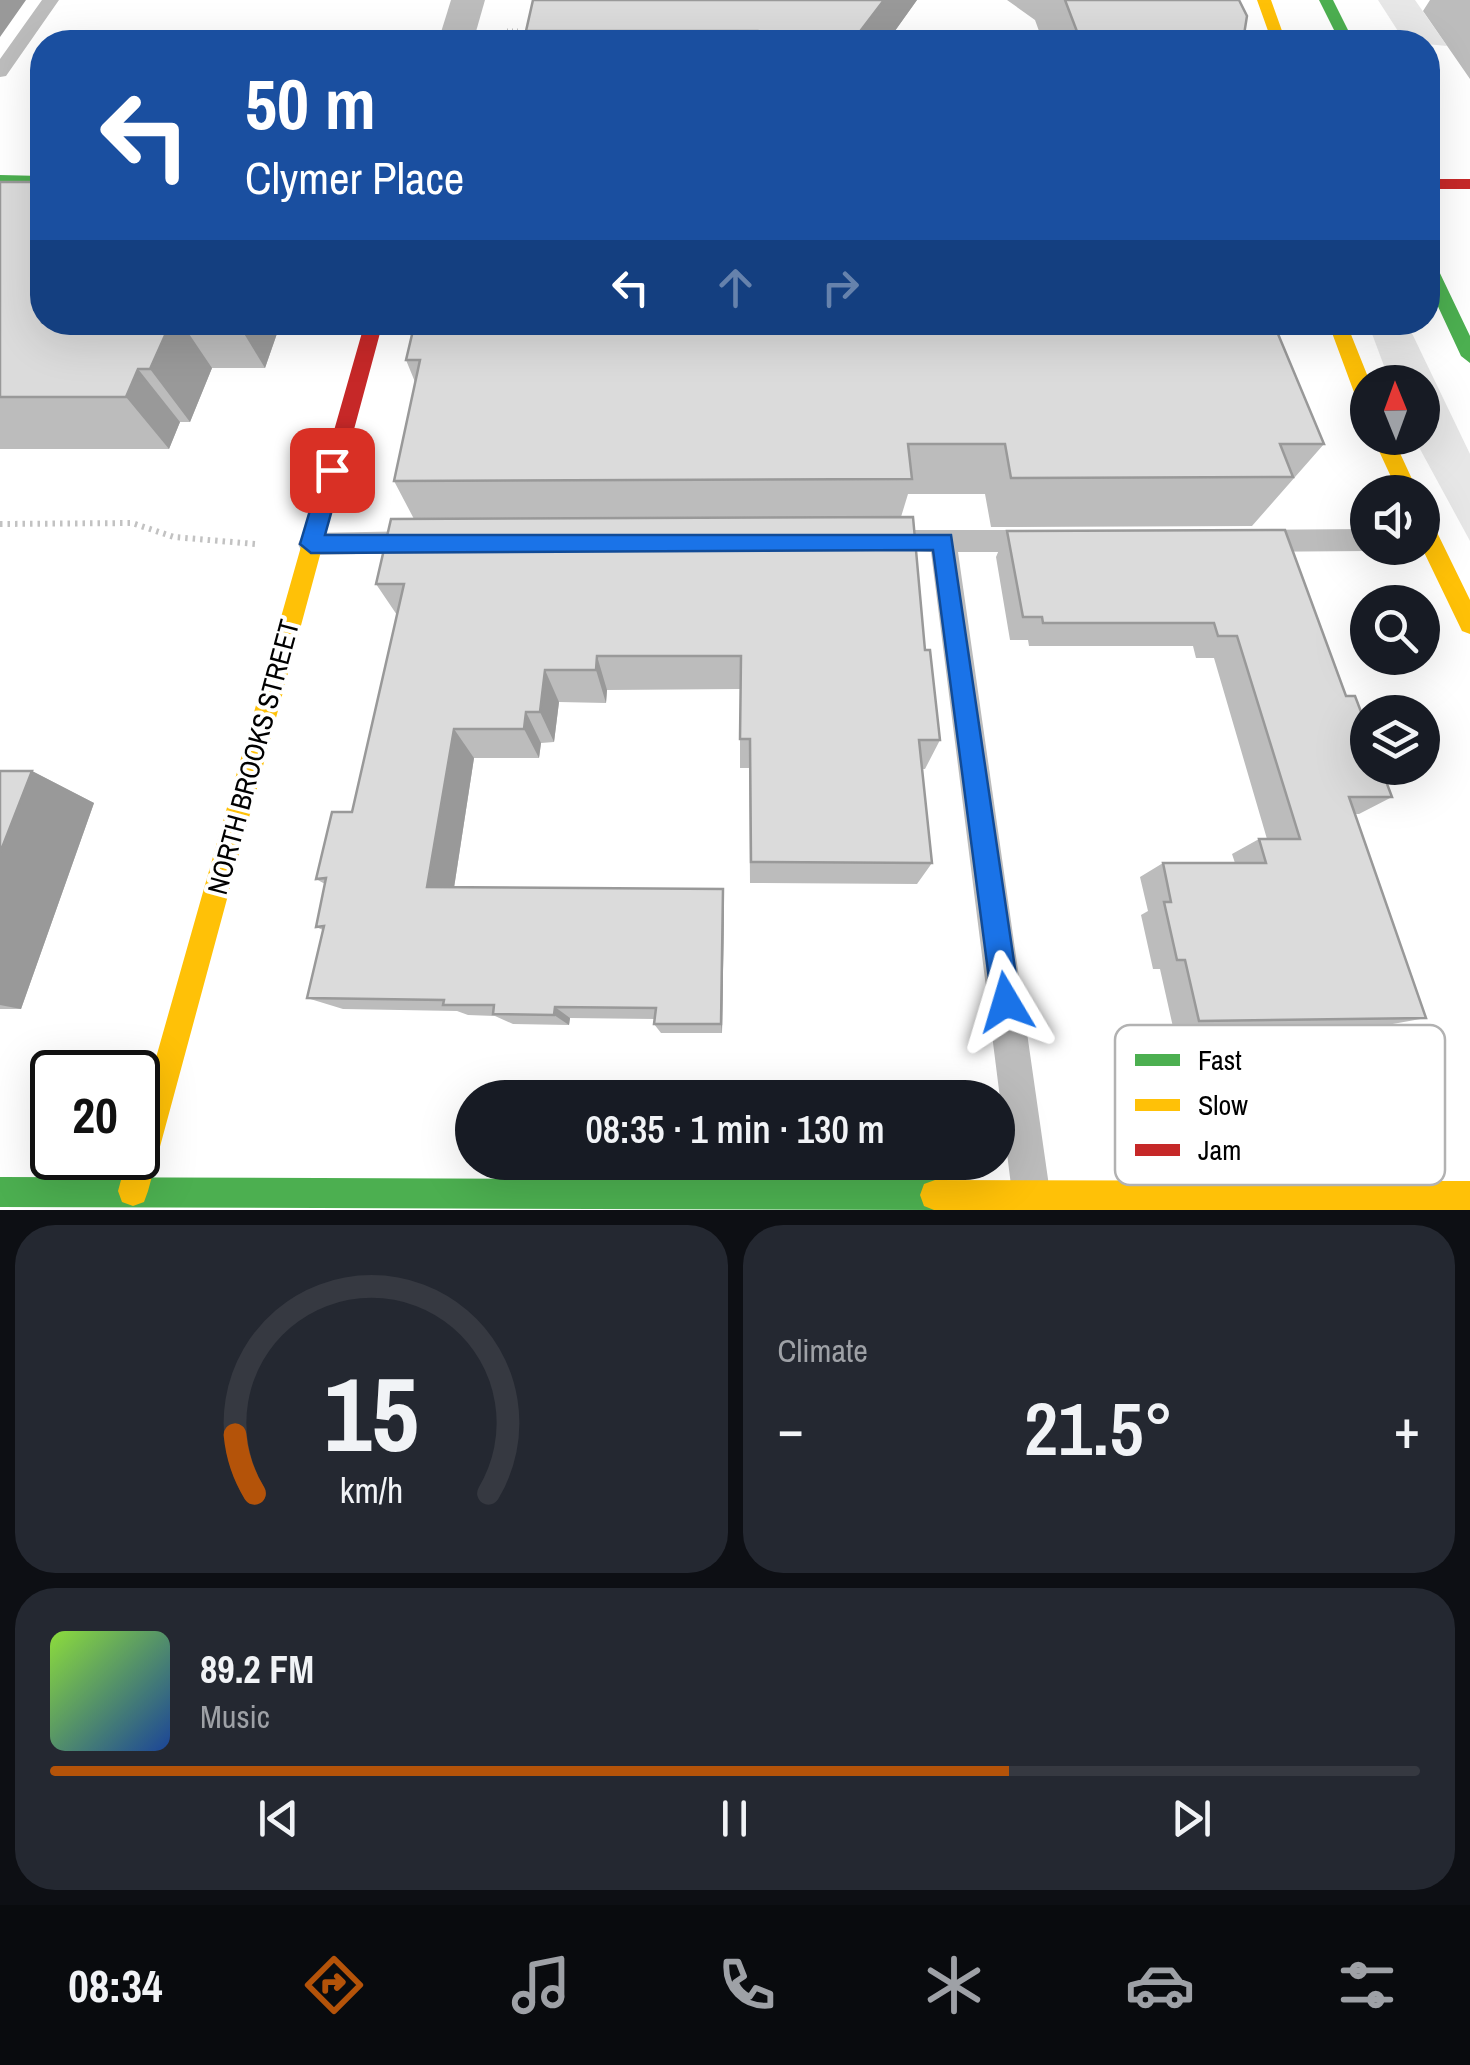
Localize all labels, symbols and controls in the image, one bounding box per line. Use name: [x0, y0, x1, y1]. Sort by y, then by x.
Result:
text: 50 m: [245, 57, 376, 151]
icon: left: [80, 70, 210, 200]
text: Clymer Place: [245, 147, 464, 208]
icon: left: [603, 260, 658, 315]
icon: ahead: [708, 260, 763, 315]
icon: right: [813, 260, 868, 315]
north arrow: [1350, 365, 1440, 455]
map controls: [1350, 365, 1440, 785]
pin: [290, 428, 375, 513]
icon: arrive: [305, 443, 360, 498]
button: sound: [1350, 475, 1440, 565]
button: search: [1350, 585, 1440, 675]
street label: NORTH BROOKS STREET: [198, 615, 308, 899]
button: layers: [1350, 695, 1440, 785]
position arrow: [954, 950, 1058, 1054]
legend: [1115, 1025, 1445, 1185]
text: Fast: [1198, 1041, 1242, 1079]
speed limit sign: 20: [30, 1050, 160, 1180]
text: Slow: [1198, 1086, 1248, 1124]
text: 08:35 · 1 min · 130 m: [585, 1104, 885, 1155]
text: Jam: [1198, 1131, 1241, 1169]
text: Climate: [778, 1329, 868, 1372]
text: 15: [324, 1343, 419, 1483]
text: 21.5°: [1024, 1377, 1174, 1478]
text: −: [778, 1391, 804, 1465]
text: +: [1394, 1391, 1420, 1465]
text: km/h: [339, 1466, 403, 1514]
text: 89.2 FM: [200, 1644, 314, 1695]
text: Music: [200, 1695, 270, 1738]
icon: previous: [251, 1791, 306, 1846]
icon: pause: [707, 1791, 762, 1846]
icon: next: [1164, 1791, 1219, 1846]
icon: directions: [299, 1950, 369, 2020]
icon: music: [506, 1950, 576, 2020]
icon: phone: [712, 1950, 782, 2020]
icon: climate: [919, 1950, 989, 2020]
icon: car: [1125, 1950, 1195, 2020]
icon: filters: [1332, 1950, 1402, 2020]
text: 08:34: [68, 1955, 163, 2016]

